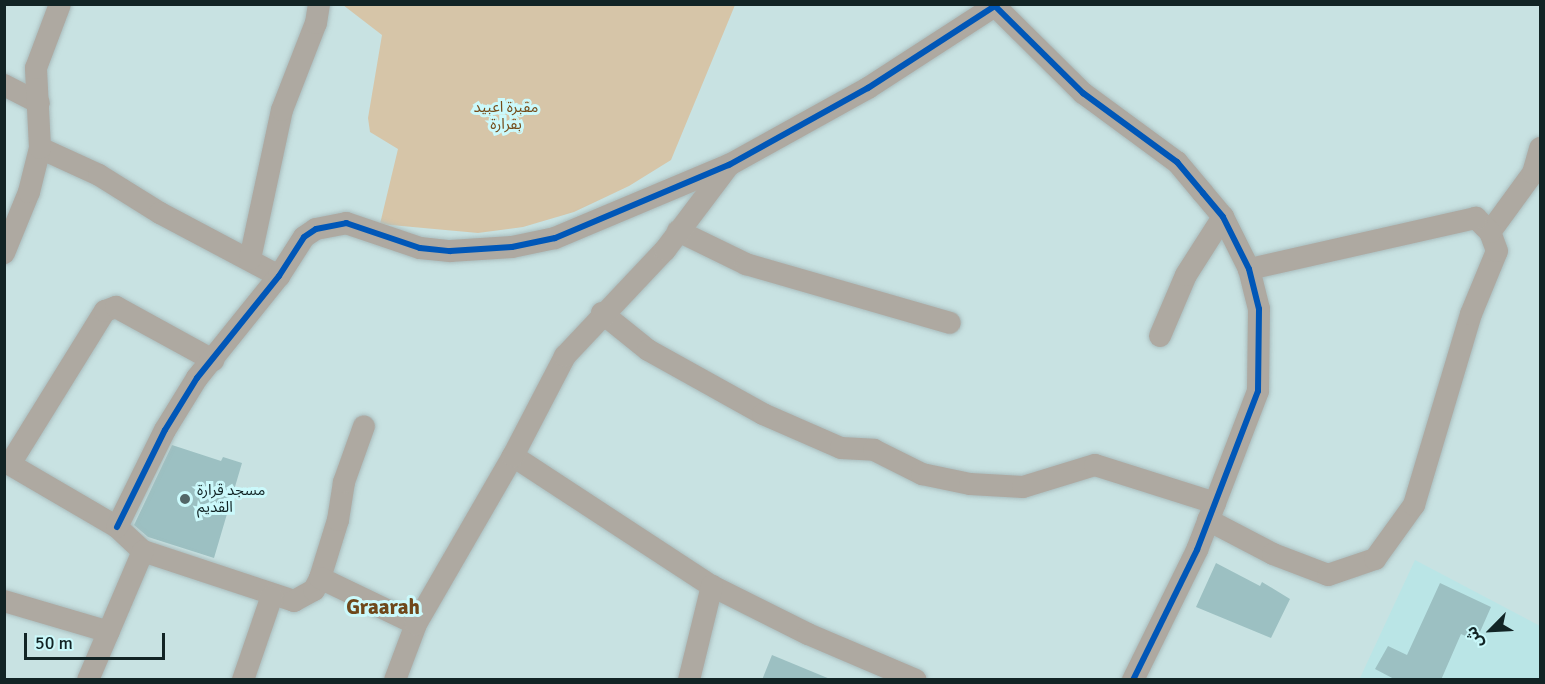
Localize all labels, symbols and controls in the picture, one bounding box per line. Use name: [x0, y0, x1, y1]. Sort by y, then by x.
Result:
park label: مقبرة اعبيد بقرارة: [474, 98, 538, 133]
place label: مسجد قرارة القديم: [197, 481, 265, 516]
marker: مسجد قرارة القديم: [178, 492, 192, 506]
district label: Graarah: [346, 594, 420, 620]
north arrow: [1461, 600, 1521, 660]
scale bar: [27, 621, 168, 659]
text: ش: [1461, 623, 1488, 651]
text: 50 m: [35, 632, 73, 654]

